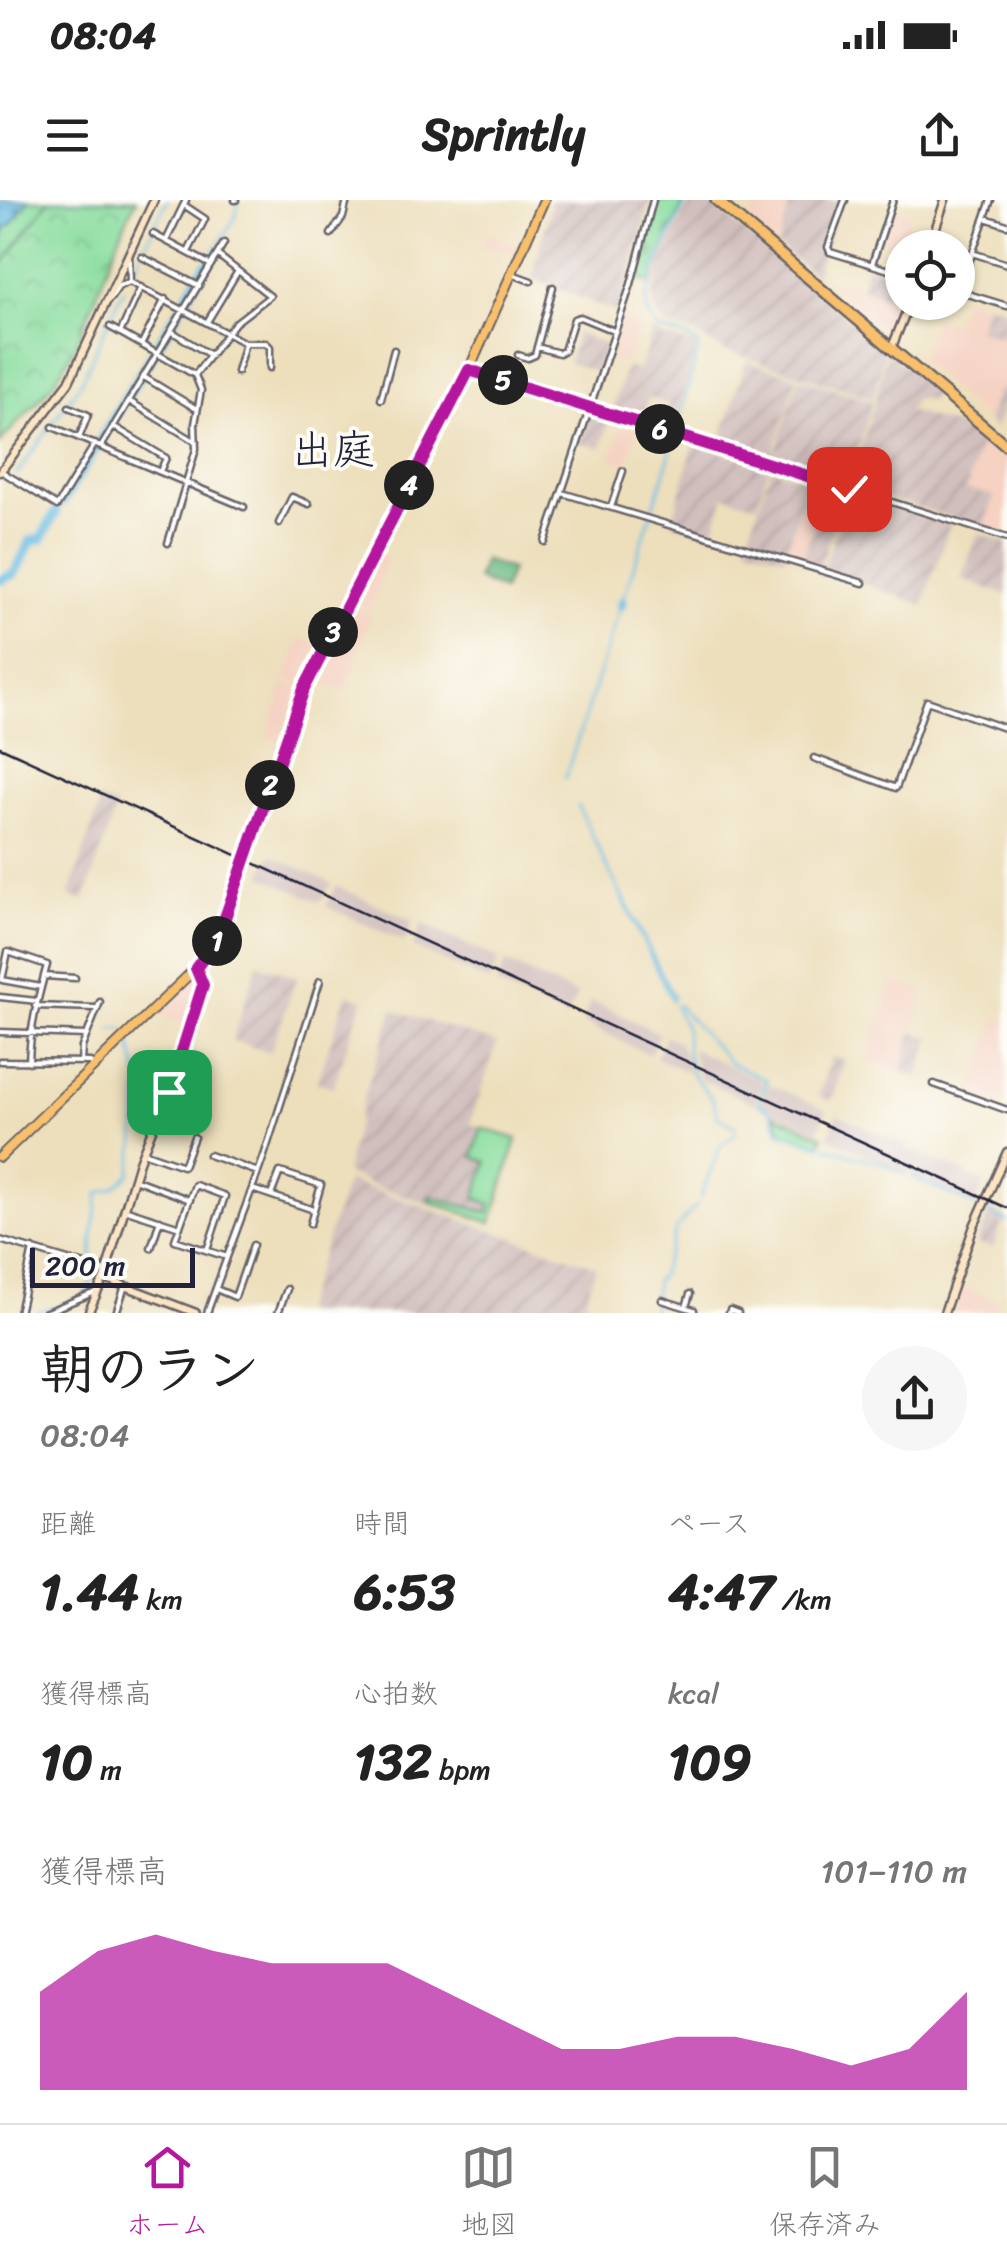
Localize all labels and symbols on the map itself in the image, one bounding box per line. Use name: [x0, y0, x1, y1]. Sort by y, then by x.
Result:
pin: 5: [478, 355, 528, 405]
pin: 6: [635, 404, 685, 454]
district label: 出庭: [291, 413, 375, 487]
pin: [807, 447, 892, 532]
pin: 4: [384, 460, 434, 510]
pin: 3: [308, 607, 358, 657]
pin: 2: [245, 760, 295, 810]
pin: 1: [192, 916, 242, 966]
pin: [127, 1050, 212, 1135]
scale bar: [30, 1243, 195, 1288]

